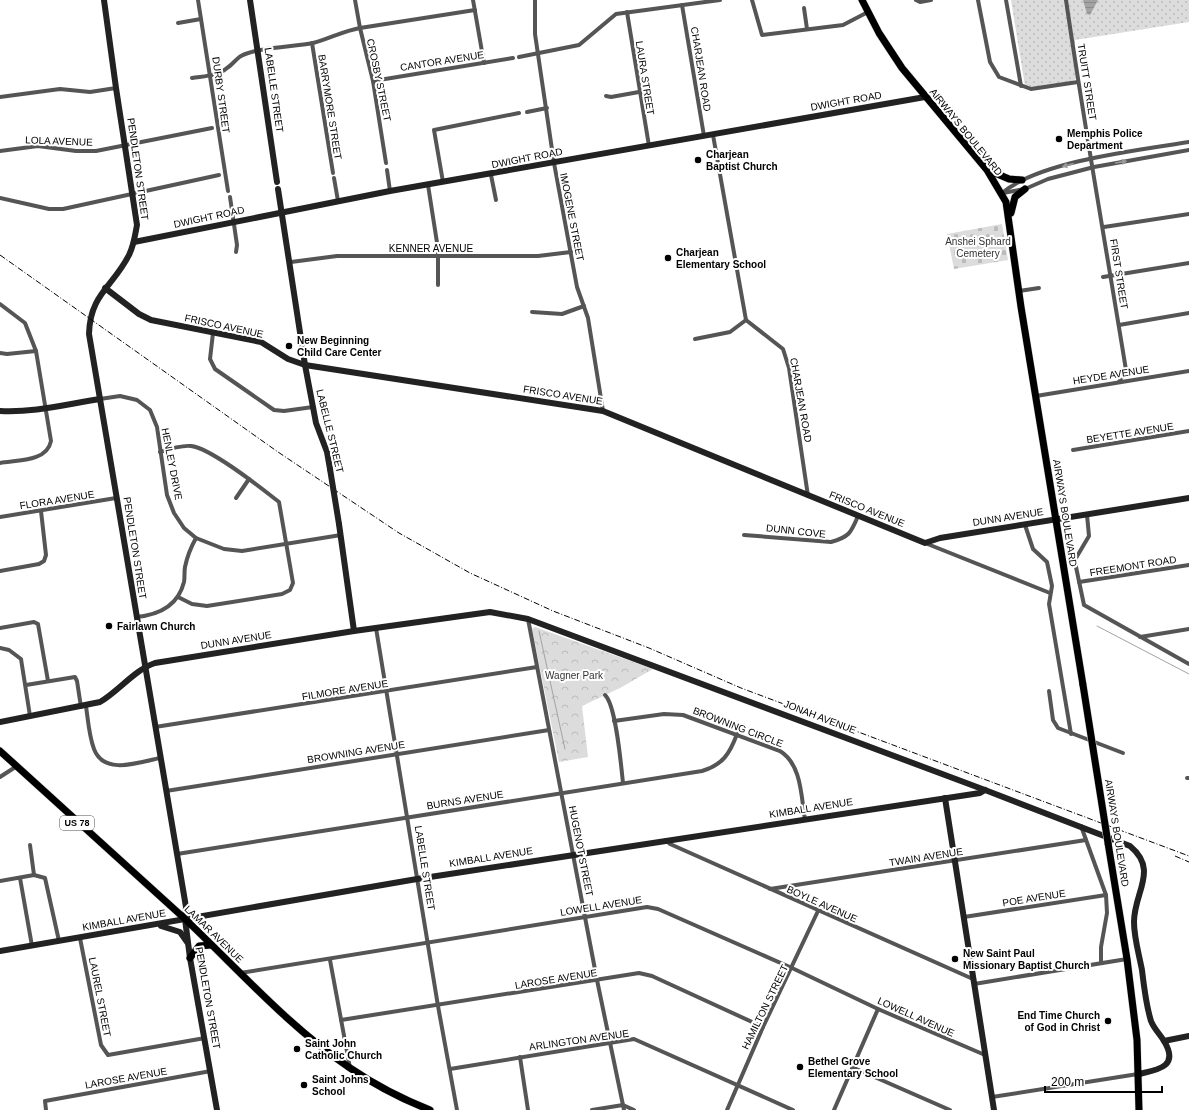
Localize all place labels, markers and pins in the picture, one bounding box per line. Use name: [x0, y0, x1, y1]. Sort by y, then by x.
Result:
place label: Memphis Police Department: [1067, 128, 1143, 151]
marker: Memphis Police Department: [1054, 134, 1064, 144]
place label: Charjean Baptist Church: [706, 149, 778, 172]
marker: Charjean Baptist Church: [693, 155, 703, 165]
place label: Charjean Elementary School: [676, 247, 766, 270]
marker: Charjean Elementary School: [663, 253, 673, 263]
place label: New Beginning Child Care Center: [297, 335, 382, 358]
marker: New Beginning Child Care Center: [284, 341, 294, 351]
marker: Fairlawn Church: [104, 621, 114, 631]
place label: Fairlawn Church: [117, 621, 195, 632]
place label: New Saint Paul Missionary Baptist Church: [963, 948, 1090, 971]
marker: New Saint Paul Missionary Baptist Church: [950, 954, 960, 964]
place label: End Time Church of God in Christ: [1017, 1010, 1101, 1033]
marker: End Time Church of God in Christ: [1103, 1016, 1113, 1026]
place label: Saint John Catholic Church: [305, 1038, 382, 1061]
marker: Saint John Catholic Church: [292, 1044, 302, 1054]
place label: Bethel Grove Elementary School: [808, 1056, 898, 1079]
marker: Bethel Grove Elementary School: [795, 1062, 805, 1072]
place label: Saint Johns School: [312, 1074, 369, 1097]
marker: Saint Johns School: [299, 1080, 309, 1090]

